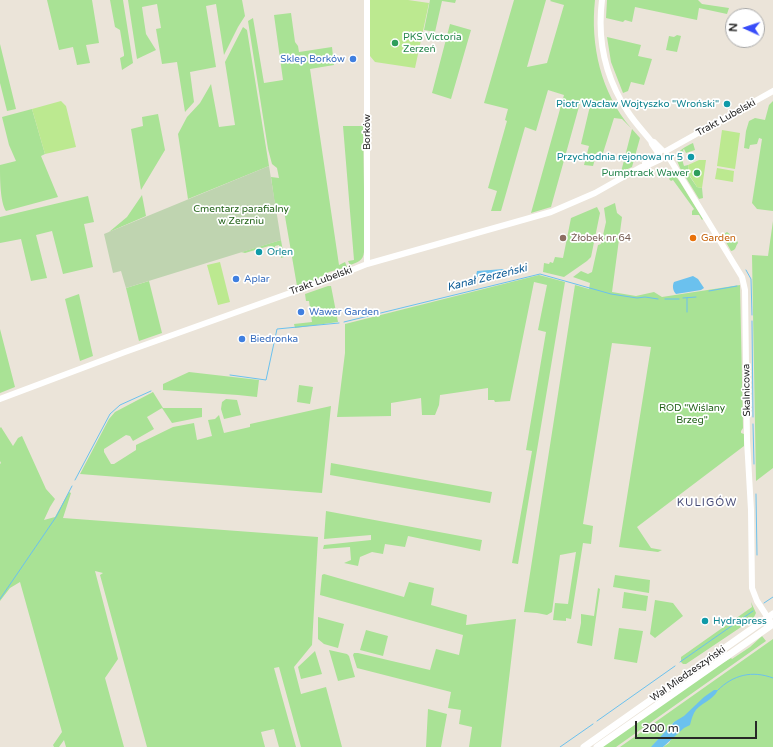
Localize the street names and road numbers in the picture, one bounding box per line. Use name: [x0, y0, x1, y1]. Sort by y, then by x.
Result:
street label: Trakt Lubelski: [694, 97, 758, 139]
street label: Borków: [361, 114, 373, 150]
street label: Trakt Lubelski: [288, 264, 354, 298]
street label: Skalnicowa: [741, 363, 753, 417]
street label: Wał Miedzeszyński: [648, 644, 728, 704]

